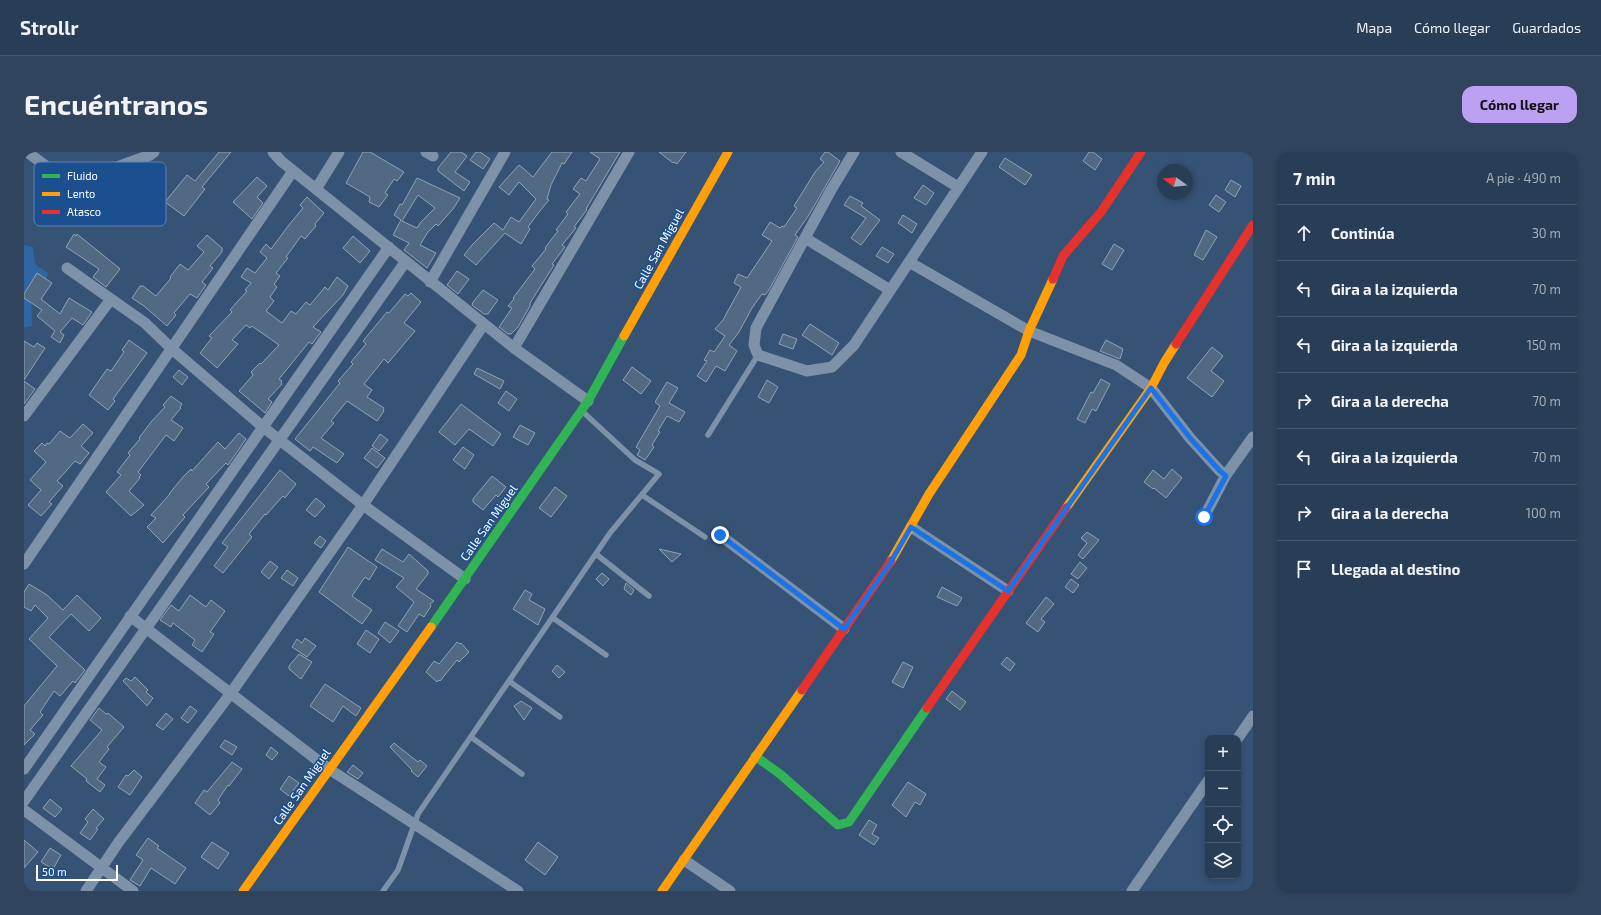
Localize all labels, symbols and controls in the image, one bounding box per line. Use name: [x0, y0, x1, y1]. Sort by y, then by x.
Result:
text: Strollr: [20, 16, 79, 39]
text: Mapa: [1356, 19, 1392, 36]
text: Cómo llegar: [1414, 19, 1490, 36]
text: Guardados: [1512, 19, 1581, 36]
button: Cómo llegar: [1462, 86, 1577, 123]
text: Encuéntranos: [24, 87, 208, 121]
legend: [34, 162, 166, 226]
north arrow: [1157, 164, 1193, 200]
text: 7 min: [1293, 168, 1336, 188]
text: Fluido: [67, 169, 98, 182]
text: A pie · 490 m: [1486, 170, 1561, 186]
text: Lento: [67, 187, 95, 200]
text: Atasco: [67, 205, 101, 218]
street label: Calle San Miguel: [630, 206, 686, 291]
icon: ahead: [1293, 222, 1315, 244]
text: Continúa: [1331, 224, 1394, 242]
text: 30 m: [1532, 225, 1561, 241]
icon: left: [1293, 278, 1315, 300]
text: Gira a la izquierda: [1331, 280, 1458, 298]
text: 70 m: [1532, 281, 1561, 297]
icon: left: [1293, 334, 1315, 356]
text: Gira a la izquierda: [1331, 336, 1458, 354]
text: 150 m: [1527, 337, 1561, 353]
icon: right: [1293, 390, 1315, 412]
text: Gira a la derecha: [1331, 392, 1449, 410]
text: 70 m: [1532, 393, 1561, 409]
icon: left: [1293, 446, 1315, 468]
text: Gira a la izquierda: [1331, 448, 1458, 466]
text: 70 m: [1532, 449, 1561, 465]
street label: Calle San Miguel: [457, 481, 520, 563]
icon: right: [1293, 502, 1315, 524]
text: Gira a la derecha: [1331, 504, 1449, 522]
text: 100 m: [1526, 505, 1561, 521]
route start: [1195, 508, 1213, 526]
route end: [711, 526, 729, 544]
icon: arrive: [1293, 558, 1315, 580]
text: Llegada al destino: [1331, 560, 1460, 578]
map controls: [1205, 735, 1241, 879]
button: +: [1205, 735, 1241, 771]
street label: Calle San Miguel: [270, 745, 333, 827]
button: −: [1205, 771, 1241, 807]
button: locate: [1205, 807, 1241, 843]
button: layers: [1205, 843, 1241, 879]
scale bar: [36, 863, 118, 882]
text: 50 m: [42, 865, 67, 878]

